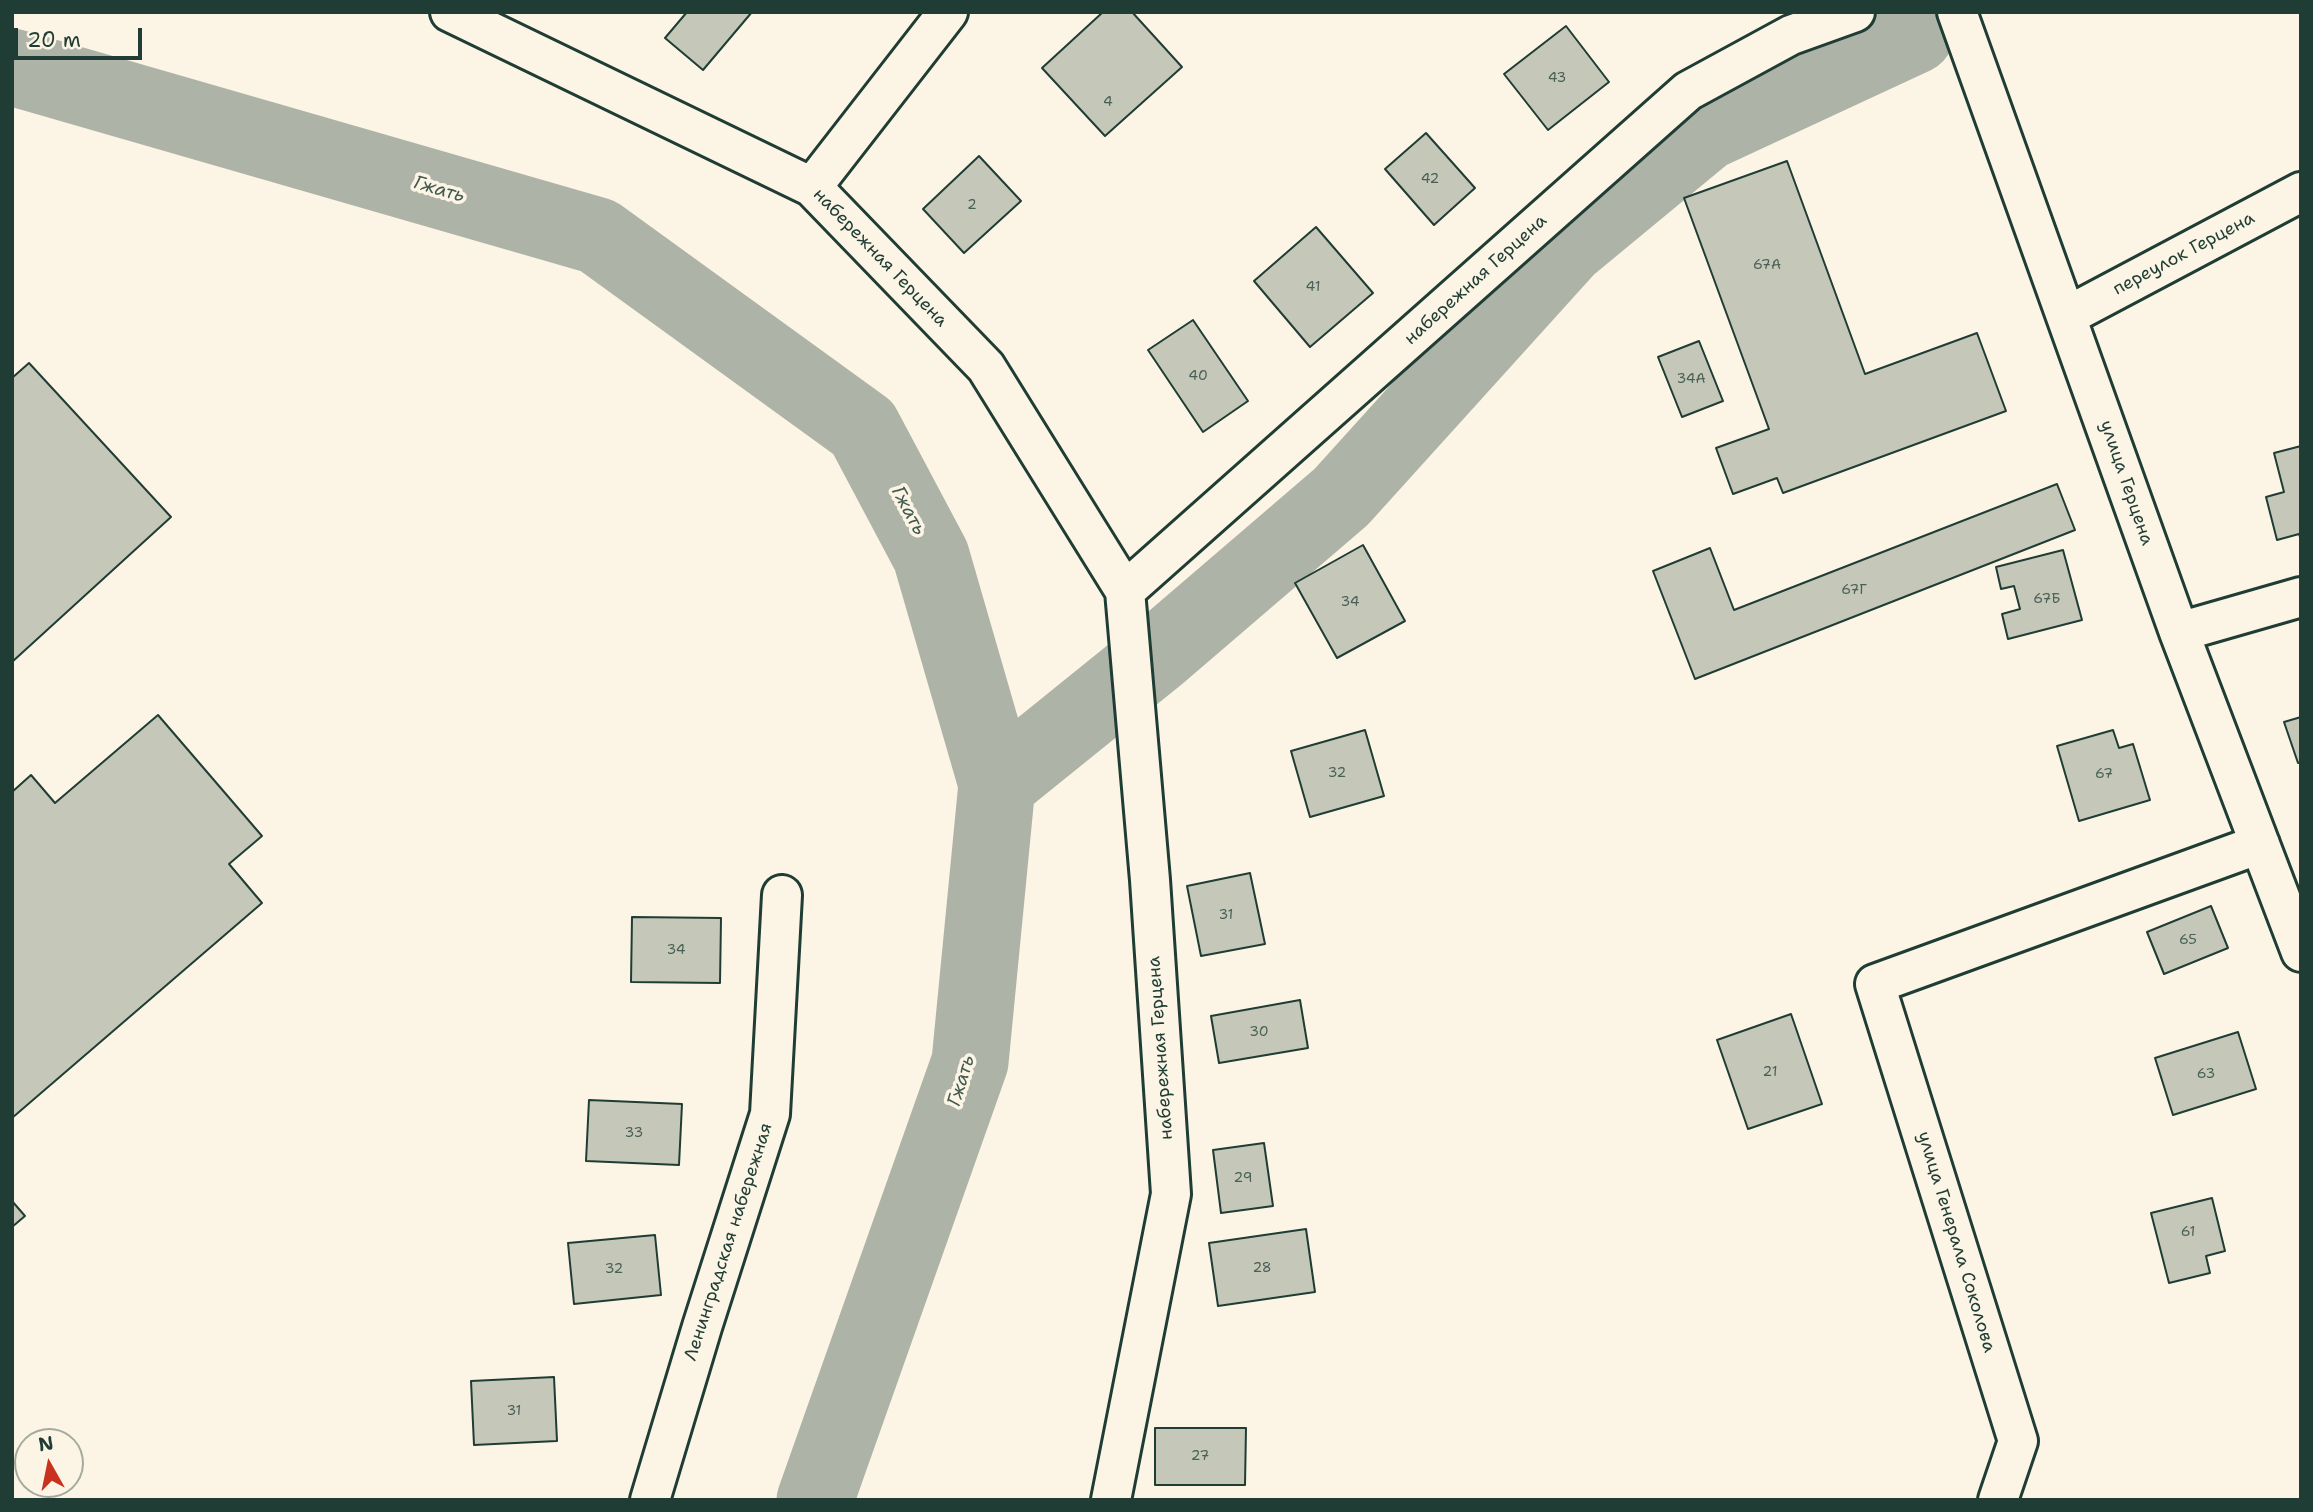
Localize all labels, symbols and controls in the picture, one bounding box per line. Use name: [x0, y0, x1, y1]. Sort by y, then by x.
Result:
scale bar: [18, 14, 145, 58]
text: 20 m: [27, 26, 81, 54]
house number: 43: [1548, 70, 1566, 86]
house number: 4: [1103, 94, 1113, 110]
house number: 42: [1421, 171, 1439, 187]
water label: Гжать: [411, 172, 467, 208]
street label: набережная Герцена: [808, 184, 952, 332]
house number: 2: [967, 197, 977, 213]
street label: переулок Герцена: [2109, 208, 2259, 300]
street label: набережная Герцена: [1400, 210, 1552, 350]
house number: 67А: [1753, 257, 1781, 273]
house number: 41: [1306, 279, 1320, 295]
house number: 40: [1188, 368, 1208, 384]
house number: 34А: [1676, 371, 1706, 387]
street label: улица Герцена: [2095, 418, 2157, 548]
water label: Гжать: [886, 483, 930, 539]
house number: 67Г: [1841, 582, 1867, 598]
house number: 67Б: [2033, 591, 2061, 607]
house number: 34: [1340, 594, 1360, 610]
house number: 32: [1328, 765, 1346, 781]
house number: 67: [2095, 766, 2113, 782]
house number: 31: [1219, 907, 1233, 923]
house number: 65: [2179, 932, 2197, 948]
house number: 34: [666, 942, 686, 958]
street label: набережная Герцена: [1144, 955, 1178, 1141]
house number: 30: [1249, 1024, 1269, 1040]
water label: Гжать: [943, 1053, 981, 1109]
house number: 21: [1763, 1064, 1777, 1080]
house number: 63: [2197, 1066, 2215, 1082]
street label: Ленинградская набережная: [680, 1120, 778, 1364]
house number: 33: [625, 1125, 643, 1141]
street label: улица Генерала Соколова: [1912, 1129, 2000, 1355]
house number: 29: [1234, 1170, 1252, 1186]
house number: 61: [2181, 1224, 2195, 1240]
house number: 28: [1252, 1260, 1272, 1276]
house number: 32: [605, 1261, 623, 1277]
house number: 31: [507, 1403, 521, 1419]
north arrow: [14, 1428, 84, 1498]
text: N: [37, 1430, 55, 1457]
house number: 27: [1191, 1448, 1209, 1464]

